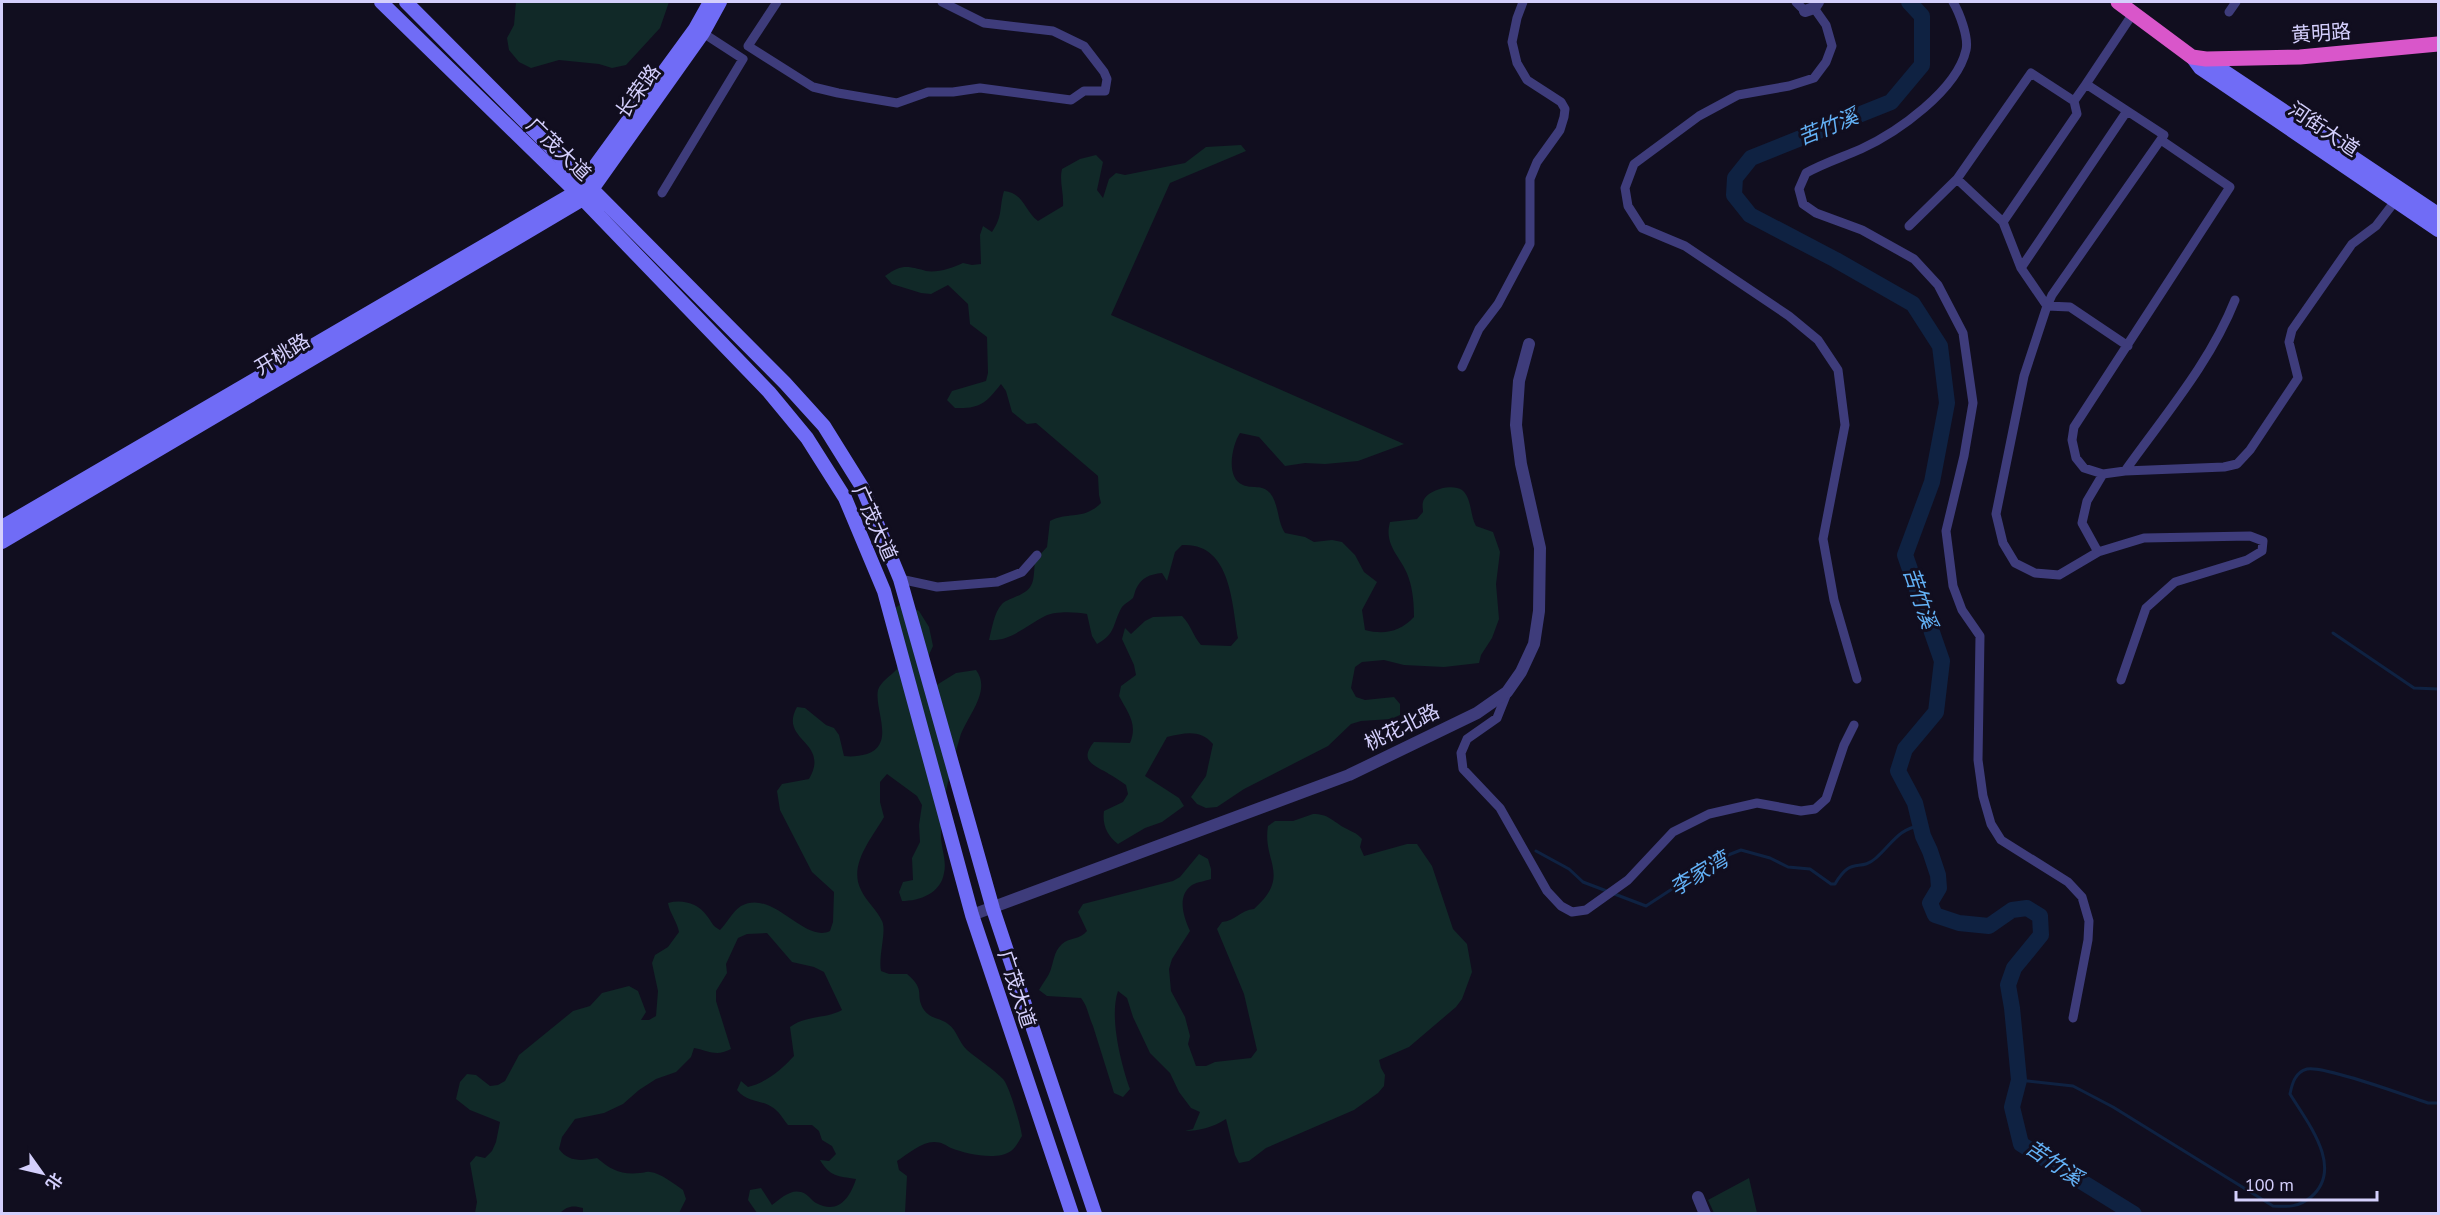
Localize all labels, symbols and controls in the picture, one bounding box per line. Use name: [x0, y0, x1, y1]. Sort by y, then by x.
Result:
street label: 黄明路: [2290, 18, 2352, 48]
street label: 长荣路: [610, 59, 666, 123]
street label: 河街大道: [2284, 96, 2364, 162]
water label: 苦竹溪: [1794, 101, 1864, 151]
street label: 广茂大道: [521, 112, 597, 186]
street label: 开桃路: [250, 327, 314, 381]
street label: 广茂大道: [847, 481, 903, 565]
water label: 苦竹溪: [1897, 564, 1944, 634]
street label: 桃花北路: [1360, 698, 1444, 756]
water label: 李家湾: [1665, 844, 1735, 901]
street label: 广茂大道: [992, 947, 1042, 1031]
water label: 苦竹溪: [2021, 1134, 2090, 1193]
north arrow: [12, 1143, 72, 1203]
scale bar: [2236, 1164, 2377, 1202]
text: 北: [42, 1169, 67, 1194]
text: 100 m: [2245, 1173, 2294, 1196]

